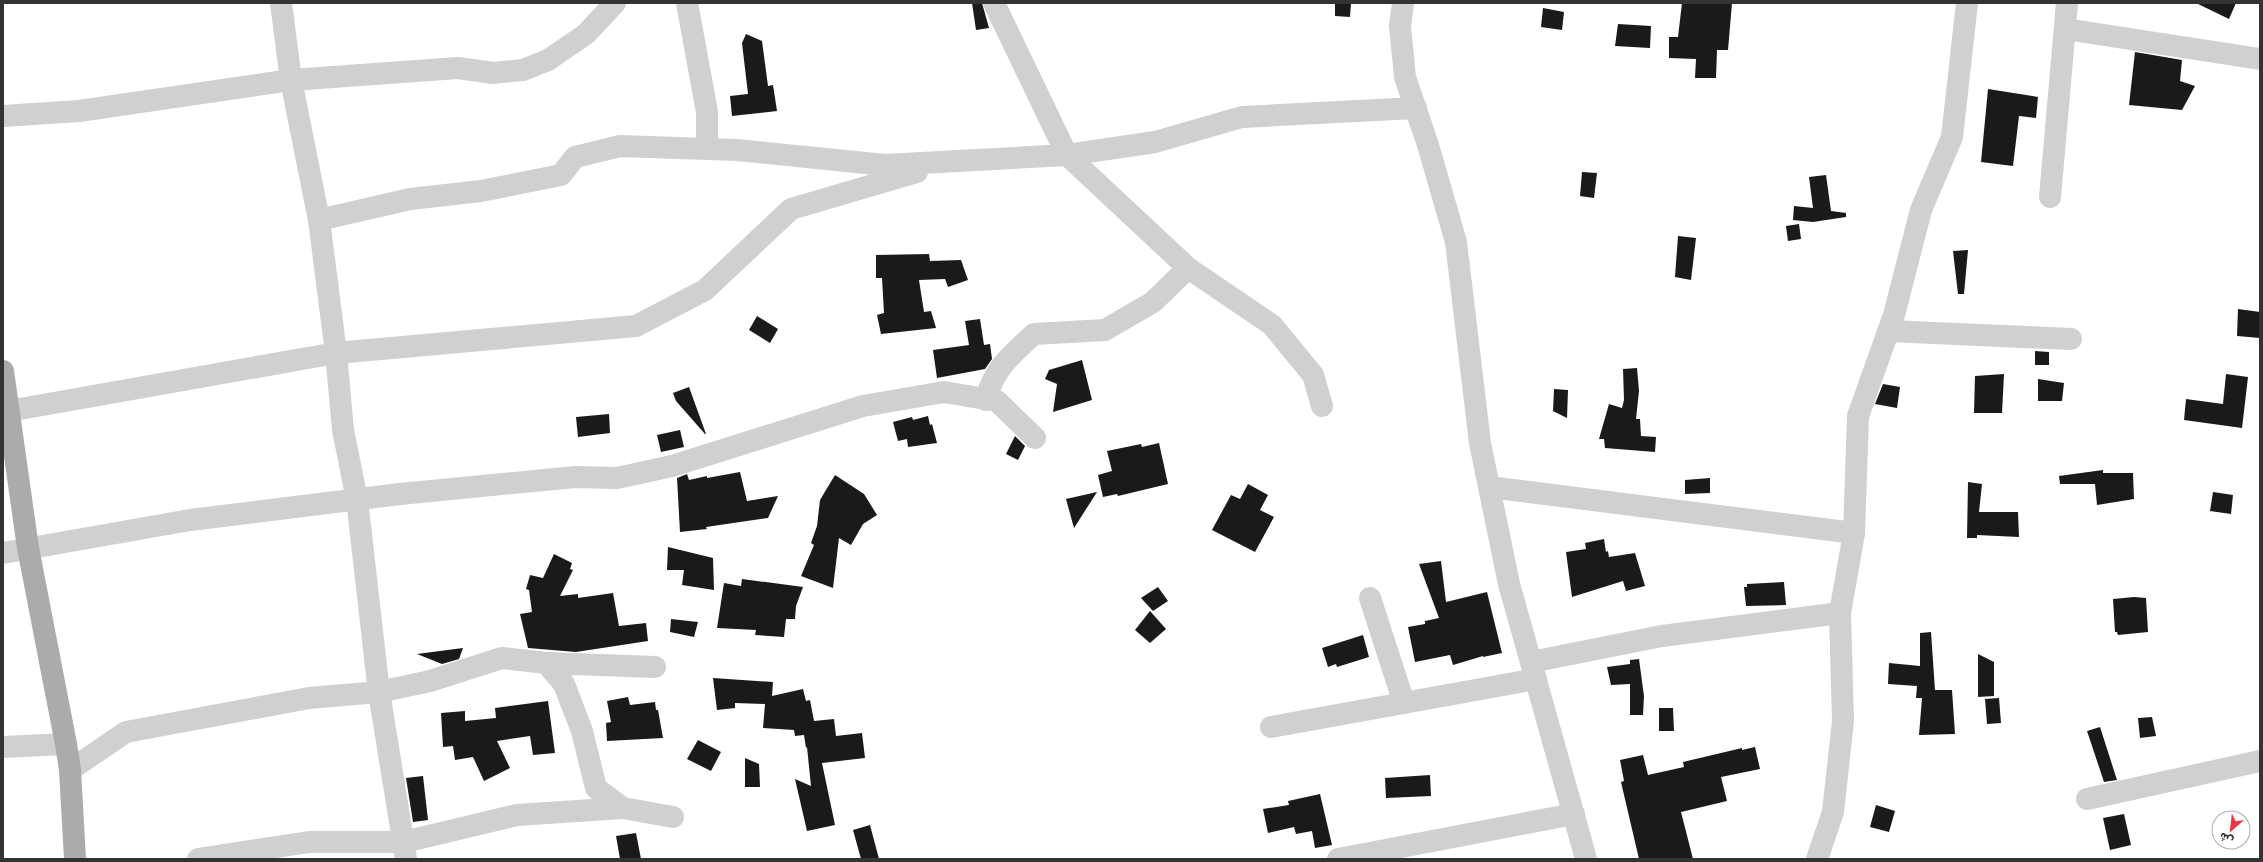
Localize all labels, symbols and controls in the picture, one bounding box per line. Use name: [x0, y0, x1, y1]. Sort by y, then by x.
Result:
north arrow: [2211, 810, 2251, 850]
text: ش: [2217, 829, 2236, 847]

